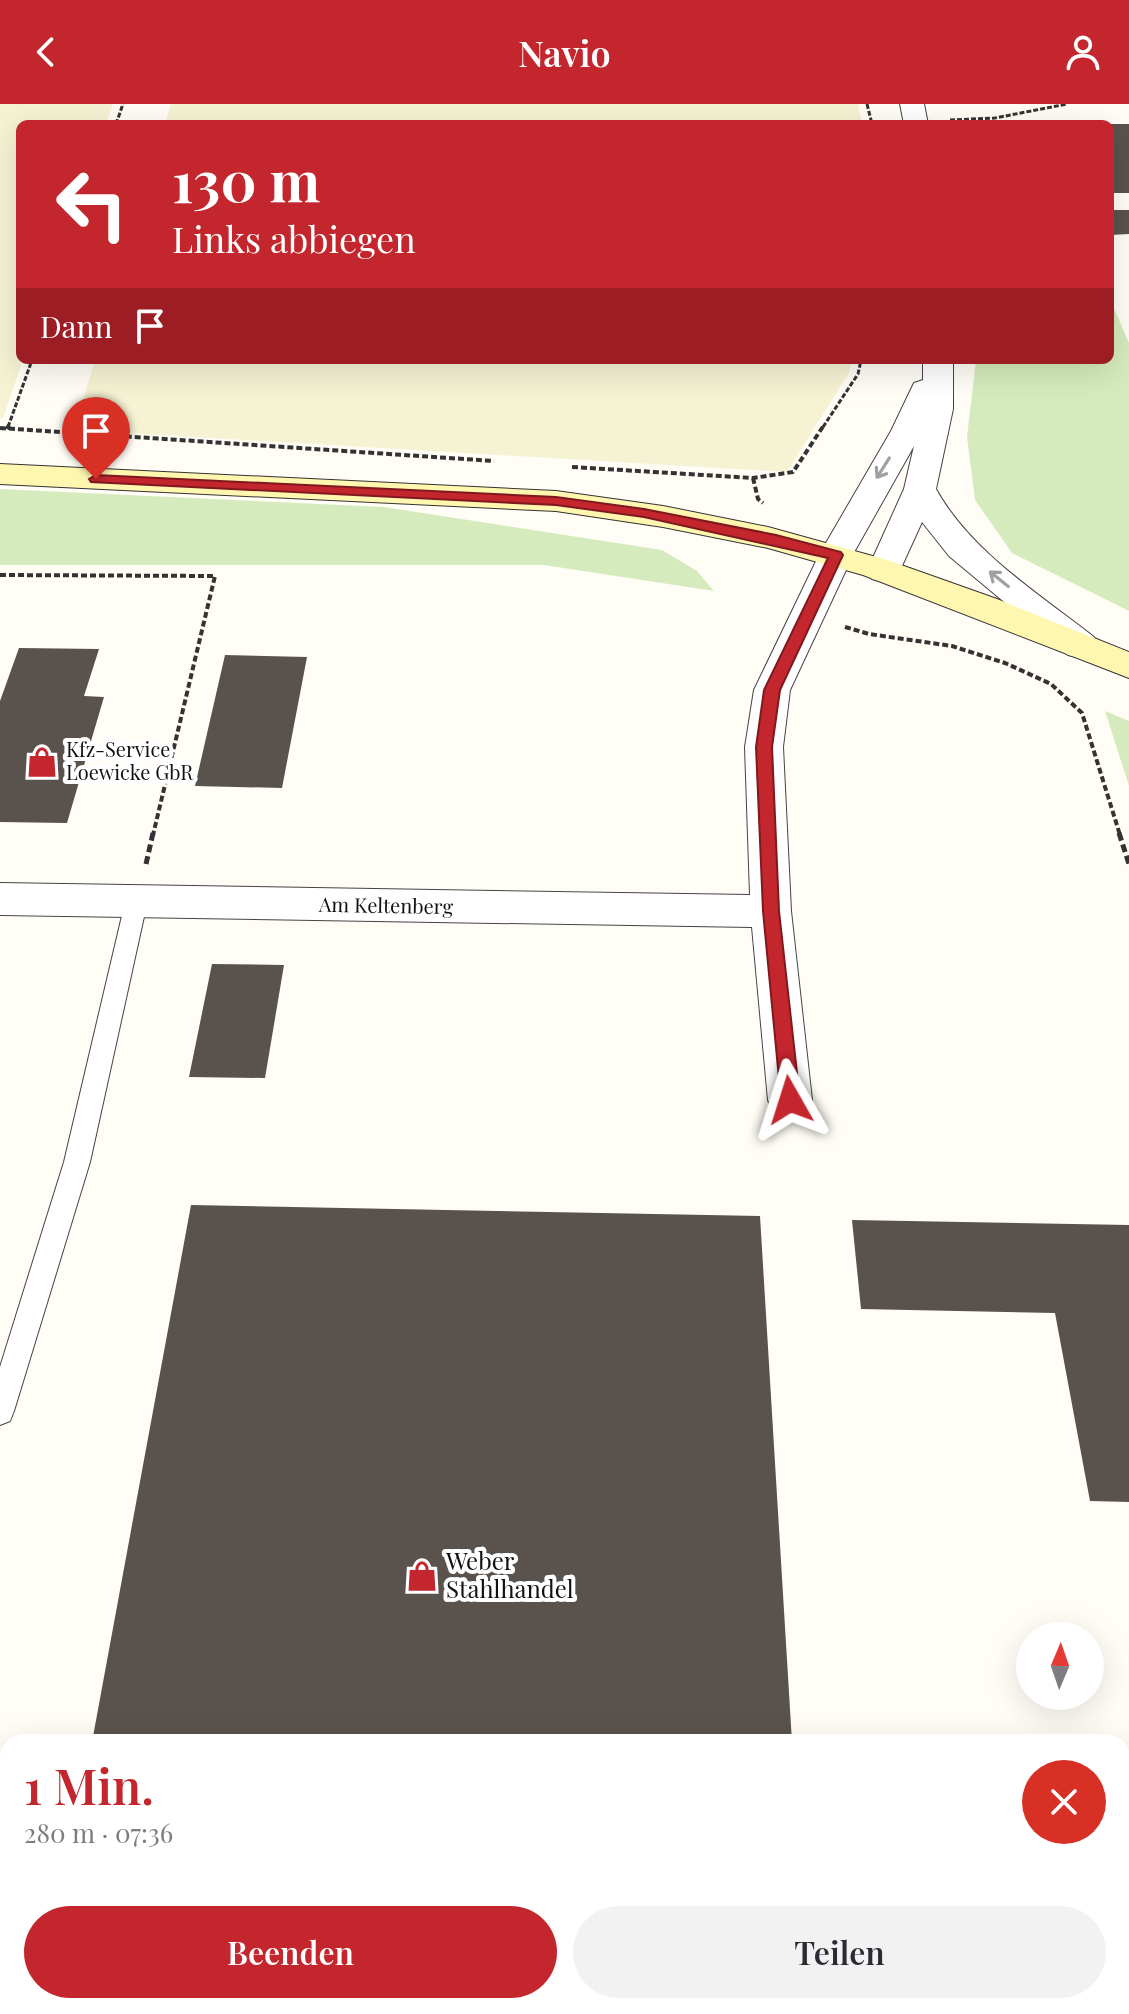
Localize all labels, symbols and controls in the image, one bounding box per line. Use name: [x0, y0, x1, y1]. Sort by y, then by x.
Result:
text: Navio: [518, 28, 611, 76]
icon: back: [24, 30, 68, 74]
icon: person: [1061, 30, 1105, 74]
text: 130 m: [172, 142, 320, 217]
icon: left: [40, 152, 144, 256]
text: Links abbiegen: [172, 214, 416, 262]
icon: arrive: [128, 304, 172, 348]
text: Dann: [40, 306, 112, 346]
pin: [62, 397, 130, 479]
icon: arrive: [74, 409, 118, 453]
one-way arrow: [875, 456, 892, 478]
one-way arrow: [989, 570, 1010, 588]
place label: Kfz-Service Loewicke GbR: [66, 735, 194, 785]
shop icon: Kfz-Service Loewicke GbR: [25, 745, 59, 779]
street label: Am Keltenberg: [318, 890, 454, 919]
position arrow: [748, 1058, 832, 1142]
place label: Weber Stahlhandel: [445, 1544, 574, 1604]
shop icon: Weber Stahlhandel: [405, 1559, 439, 1593]
north arrow: [1016, 1622, 1104, 1710]
map controls: [1016, 1622, 1104, 1710]
text: 1 Min.: [24, 1753, 154, 1817]
button: close: [1022, 1760, 1106, 1844]
text: 280 m · 07:36: [24, 1815, 173, 1850]
button: Beenden: [24, 1906, 557, 1998]
button: Teilen: [573, 1906, 1106, 1998]

